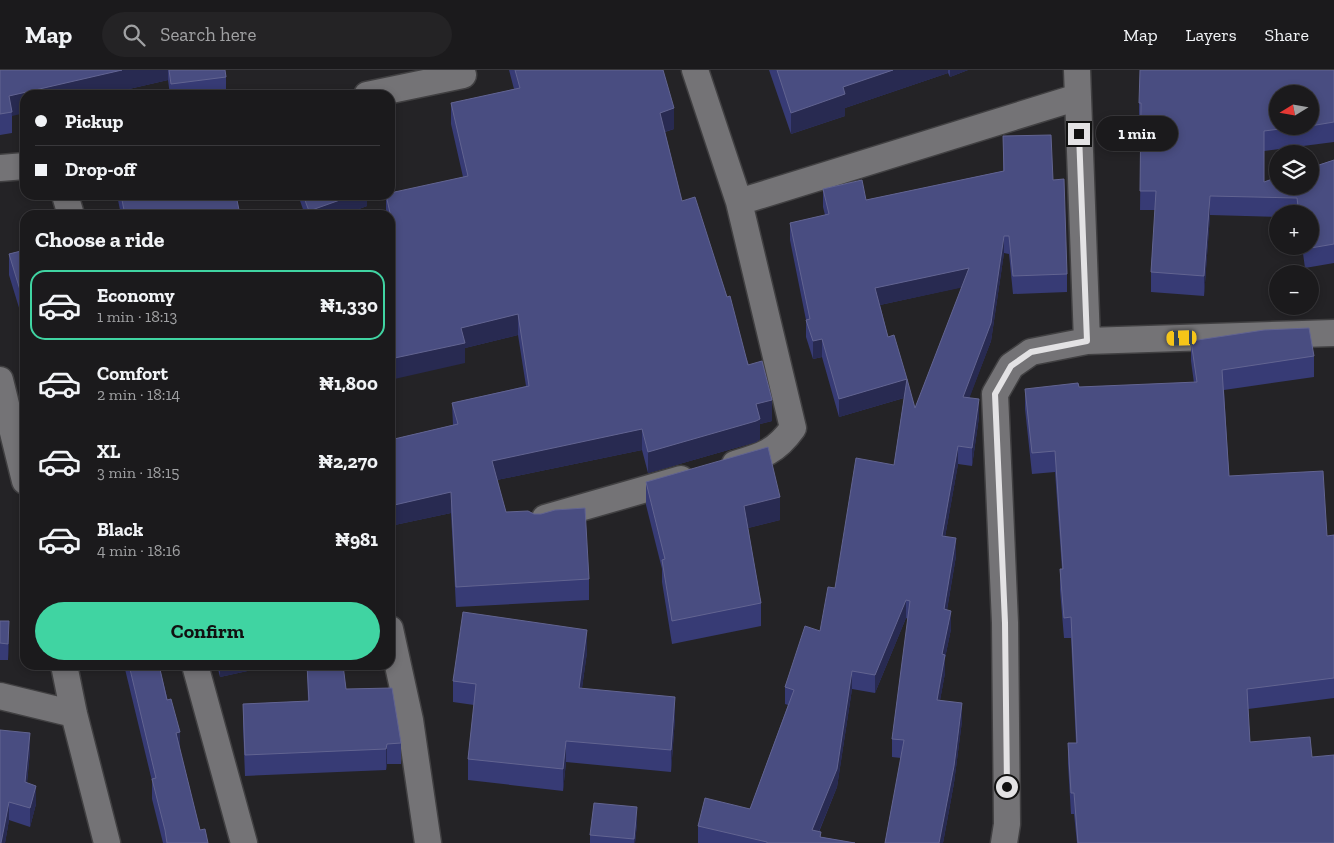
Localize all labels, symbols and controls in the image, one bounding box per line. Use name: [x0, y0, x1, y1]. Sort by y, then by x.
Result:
search box: [102, 12, 452, 57]
text: Map: [25, 20, 72, 49]
icon: search: [120, 21, 148, 49]
text: Search here: [160, 23, 257, 46]
text: Map: [1123, 24, 1158, 46]
text: Layers: [1186, 24, 1237, 46]
text: Share: [1265, 24, 1309, 46]
north arrow: [1269, 85, 1319, 135]
map controls: [1269, 85, 1319, 315]
text: Pickup: [65, 110, 123, 133]
callout: 1 min: [1096, 116, 1179, 152]
route end: [1068, 123, 1090, 145]
text: 1 min: [1118, 124, 1156, 143]
button: layers: [1269, 145, 1319, 195]
text: Drop-off: [65, 158, 136, 181]
button: +: [1269, 205, 1319, 255]
text: Choose a ride: [35, 226, 165, 253]
button: −: [1269, 265, 1319, 315]
icon: car: [37, 283, 82, 328]
text: Economy: [97, 284, 175, 307]
text: ₦1,330: [320, 294, 378, 317]
text: 1 min · 18:13: [97, 307, 177, 326]
car: [1166, 330, 1197, 346]
icon: car: [37, 361, 82, 406]
text: Comfort: [97, 362, 168, 385]
text: ₦1,800: [319, 372, 378, 395]
text: 2 min · 18:14: [97, 385, 180, 404]
icon: car: [37, 439, 82, 484]
text: XL: [97, 440, 120, 463]
text: ₦2,270: [318, 450, 378, 473]
text: 3 min · 18:15: [97, 463, 179, 482]
icon: car: [37, 517, 82, 562]
text: Black: [97, 518, 143, 541]
text: ₦981: [335, 528, 378, 551]
text: 4 min · 18:16: [97, 541, 181, 560]
button: Confirm: [35, 602, 380, 660]
route start: [996, 776, 1018, 798]

